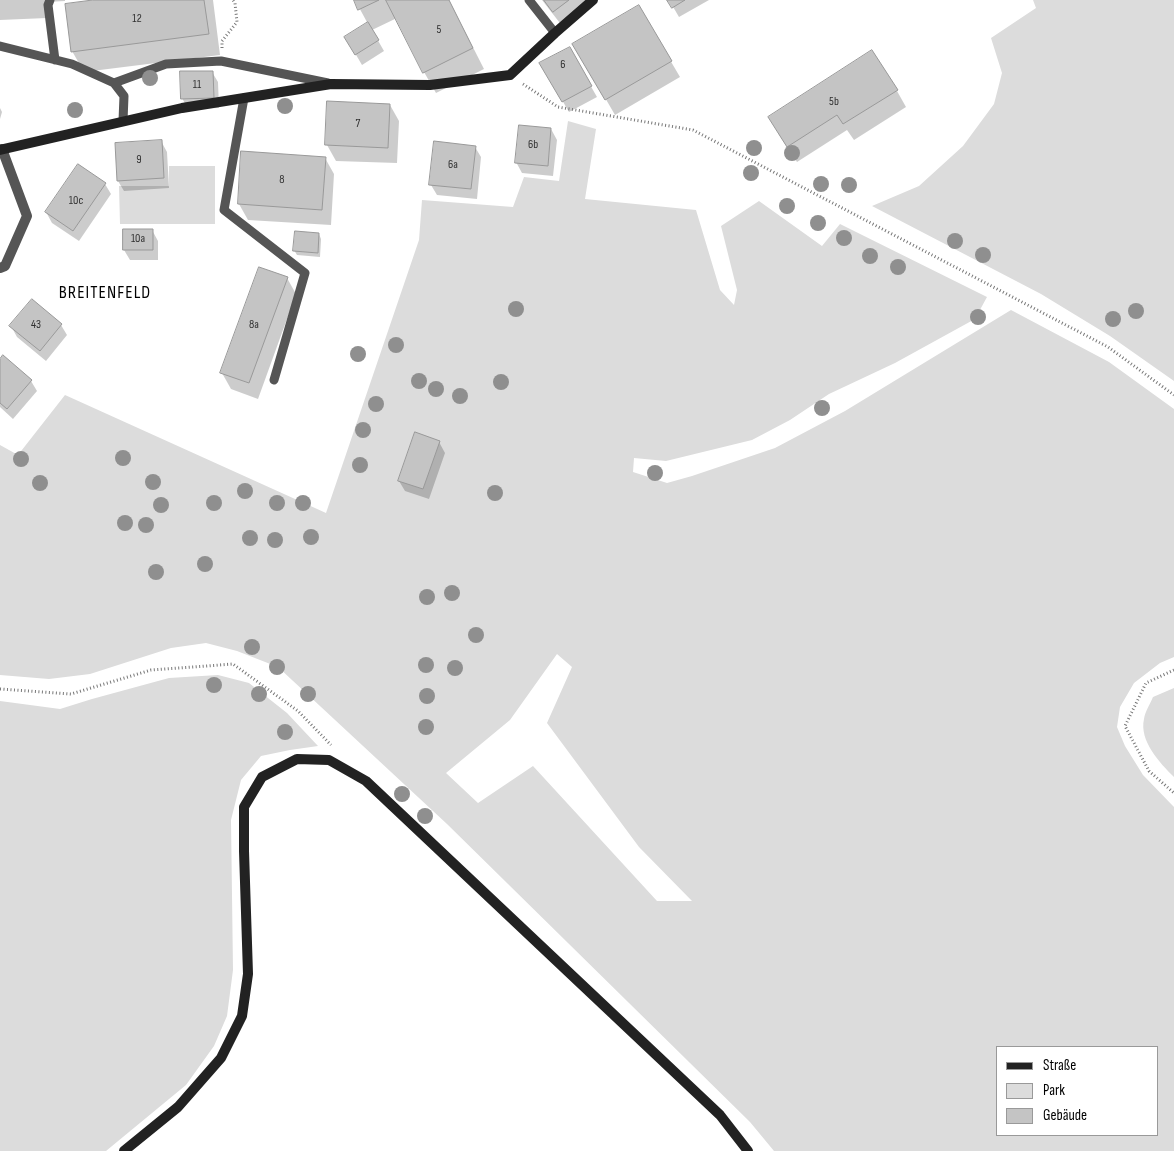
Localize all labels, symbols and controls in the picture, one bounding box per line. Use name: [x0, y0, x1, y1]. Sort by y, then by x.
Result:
house number: 12: [132, 12, 142, 26]
house number: 5: [437, 23, 441, 37]
house number: 6: [560, 58, 566, 72]
house number: 11: [193, 78, 201, 92]
house number: 5b: [829, 95, 839, 109]
house number: 7: [356, 117, 360, 131]
house number: 6b: [528, 138, 538, 152]
house number: 9: [136, 153, 142, 167]
house number: 6a: [448, 158, 458, 172]
house number: 8: [279, 173, 285, 187]
house number: 10c: [69, 194, 83, 208]
house number: 10a: [131, 232, 145, 246]
district label: BREITENFELD: [57, 282, 153, 304]
house number: 43: [31, 318, 41, 332]
house number: 8a: [249, 318, 259, 332]
legend: [996, 1046, 1159, 1136]
text: Straße: [1043, 1056, 1076, 1075]
text: Park: [1043, 1081, 1065, 1100]
text: Gebäude: [1043, 1106, 1087, 1125]

